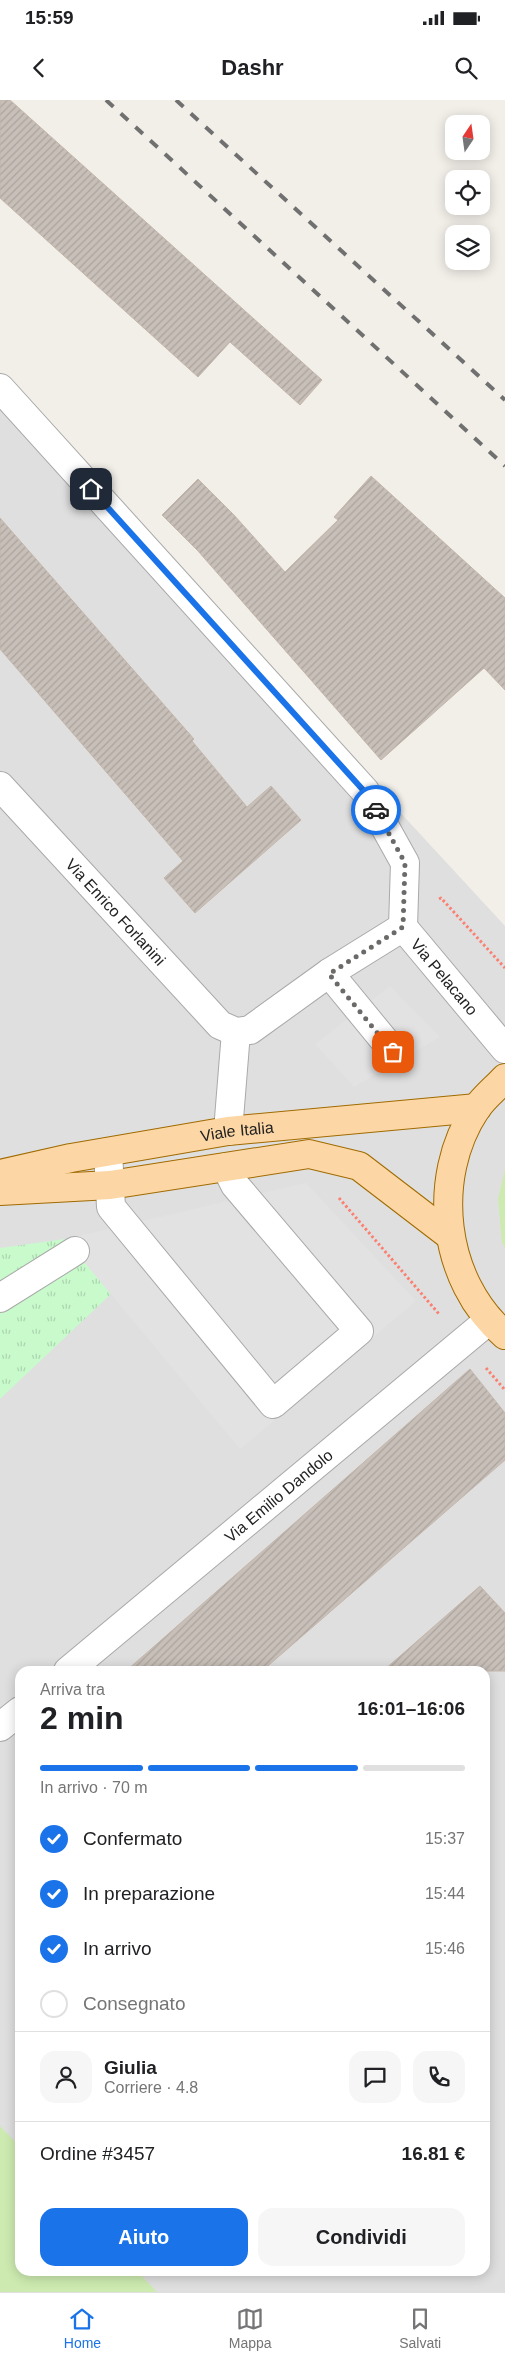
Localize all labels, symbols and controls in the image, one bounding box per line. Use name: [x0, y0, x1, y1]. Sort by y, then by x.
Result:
text: 15:59: [25, 7, 74, 28]
icon: back: [25, 54, 53, 82]
icon: search: [452, 54, 480, 82]
text: Dashr: [221, 55, 284, 80]
north arrow: [445, 115, 490, 160]
map controls: [445, 115, 490, 270]
button: locate: [445, 170, 490, 215]
button: layers: [445, 225, 490, 270]
pin: [70, 468, 112, 510]
icon: home: [77, 475, 105, 503]
courier: [351, 785, 401, 835]
icon: car: [362, 796, 390, 824]
street label: Via Enrico Forlanini: [63, 855, 169, 969]
street label: Via Pelacano: [408, 935, 481, 1018]
pin: [372, 1031, 414, 1073]
icon: bag: [379, 1038, 407, 1066]
street label: Viale Italia: [199, 1118, 274, 1144]
street label: Via Emilio Dandolo: [221, 1446, 336, 1545]
text: Arriva tra: [40, 1681, 105, 1698]
text: 16:01–16:06: [357, 1698, 465, 1719]
text: 2 min: [40, 1700, 124, 1736]
text: In arrivo · 70 m: [40, 1779, 148, 1796]
icon: check: [40, 1825, 68, 1853]
text: Confermato: [83, 1828, 182, 1849]
text: 15:37: [425, 1830, 465, 1847]
icon: check: [40, 1880, 68, 1908]
text: In preparazione: [83, 1883, 215, 1904]
text: 15:44: [425, 1885, 465, 1902]
icon: check: [40, 1935, 68, 1963]
text: In arrivo: [83, 1938, 152, 1959]
text: 15:46: [425, 1940, 465, 1957]
text: Consegnato: [83, 1993, 185, 2014]
button: person: [40, 2051, 92, 2103]
button: chat: [349, 2051, 401, 2103]
button: phone: [413, 2051, 465, 2103]
text: Giulia: [104, 2057, 157, 2078]
text: Corriere · 4.8: [104, 2079, 198, 2096]
text: Ordine #3457: [40, 2143, 155, 2164]
text: 16.81 €: [402, 2143, 465, 2164]
button: Aiuto: [40, 2208, 248, 2266]
button: Condividi: [258, 2208, 465, 2266]
tab: Home: [64, 2305, 101, 2351]
tab: Mappa: [229, 2305, 272, 2351]
tab: Salvati: [399, 2305, 441, 2351]

